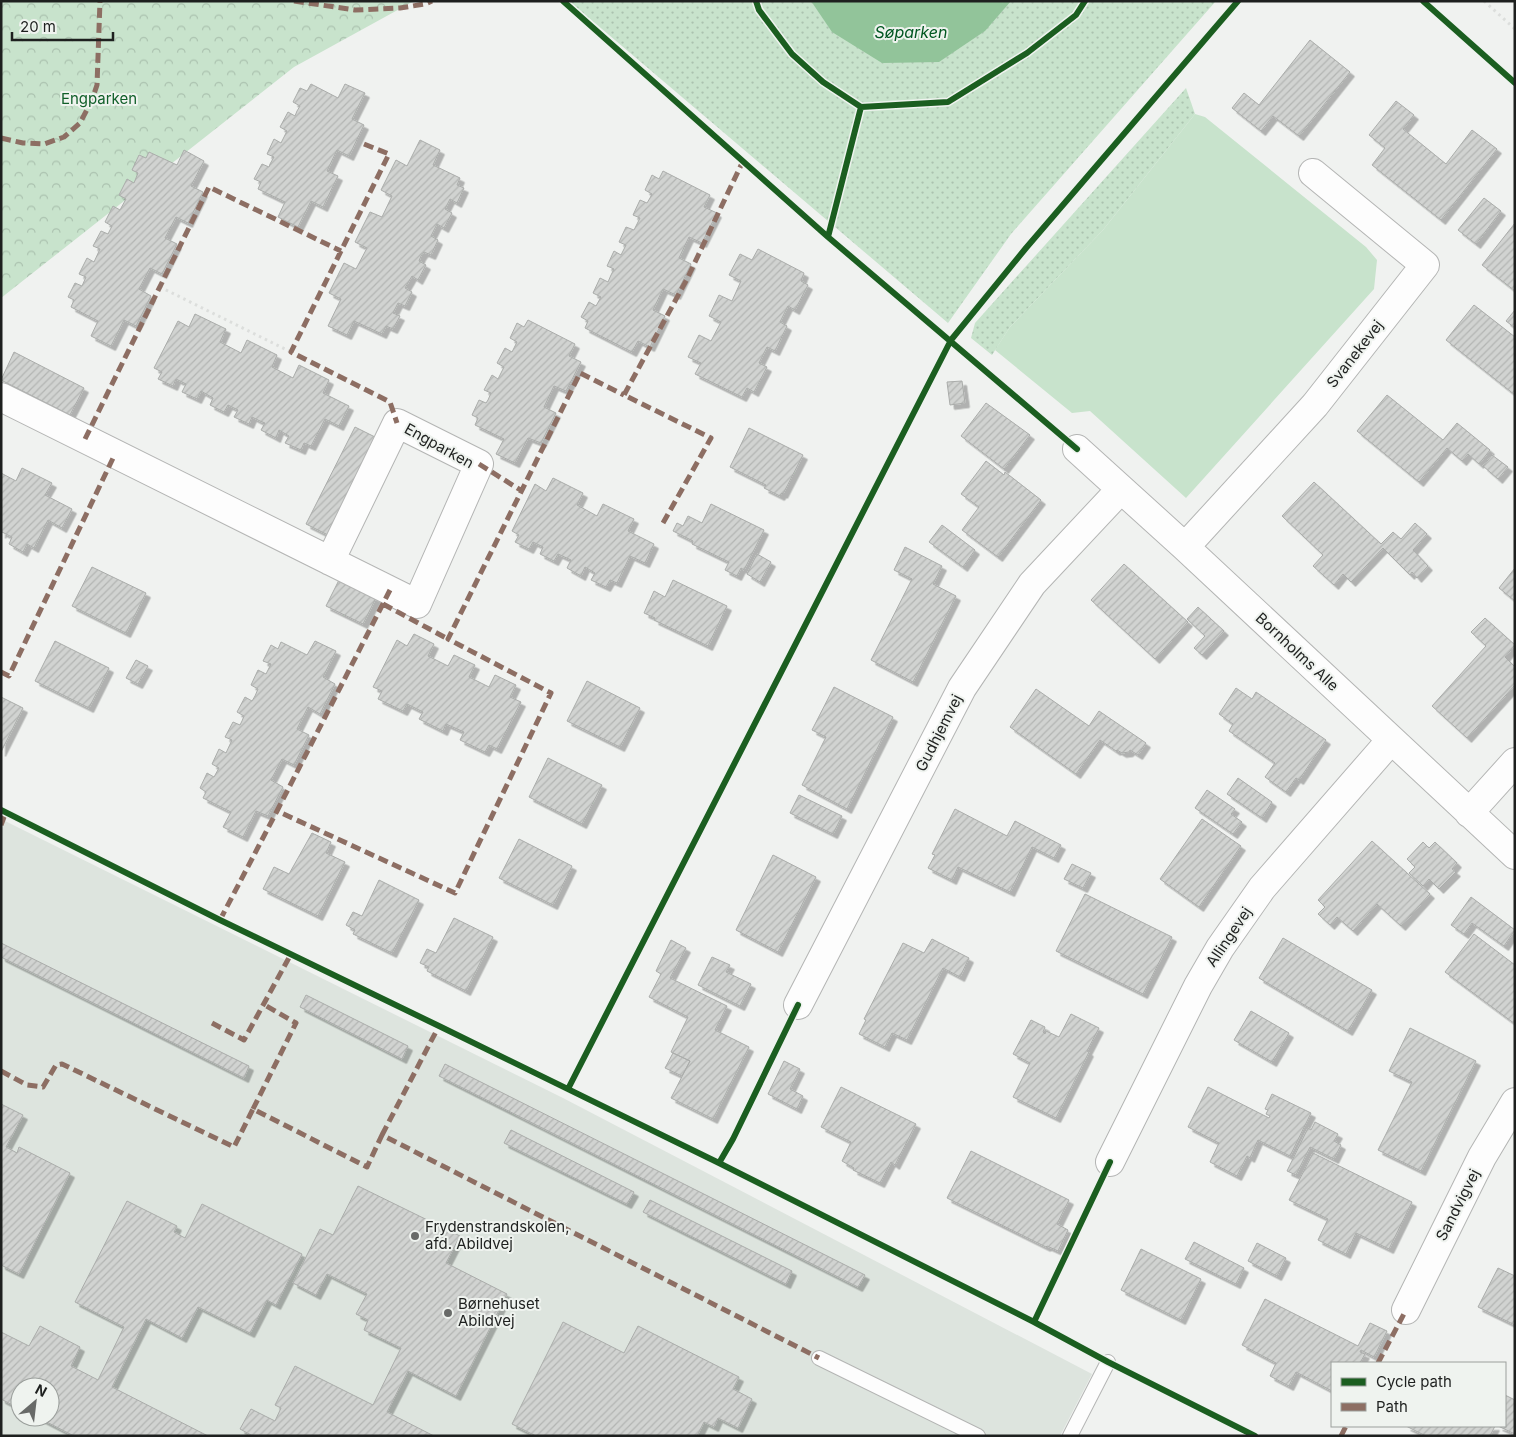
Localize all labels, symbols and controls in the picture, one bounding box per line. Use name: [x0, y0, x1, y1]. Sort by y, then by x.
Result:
scale bar: [12, 10, 114, 42]
text: 20 m: [20, 17, 56, 36]
water label: Søparken: [875, 22, 947, 42]
park label: Engparken: [61, 89, 137, 108]
street label: Svanekevej: [1322, 316, 1387, 391]
street label: Engparken: [401, 419, 477, 472]
street label: Bornholms Alle: [1252, 608, 1343, 695]
street label: Gudhjemvej: [911, 691, 966, 774]
street label: Allingevej: [1202, 903, 1256, 970]
street label: Sandvigvej: [1431, 1166, 1484, 1244]
place label: Frydenstrandskolen, afd. Abildvej: [425, 1217, 570, 1253]
marker: Frydenstrandskolen, afd. Abildvej: [409, 1230, 421, 1242]
place label: Børnehuset Abildvej: [458, 1294, 540, 1330]
marker: Børnehuset Abildvej: [442, 1307, 454, 1319]
legend: [1331, 1362, 1506, 1427]
text: Cycle path: [1376, 1372, 1452, 1391]
north arrow: [10, 1377, 60, 1427]
text: N: [33, 1380, 50, 1400]
text: Path: [1376, 1397, 1408, 1416]

